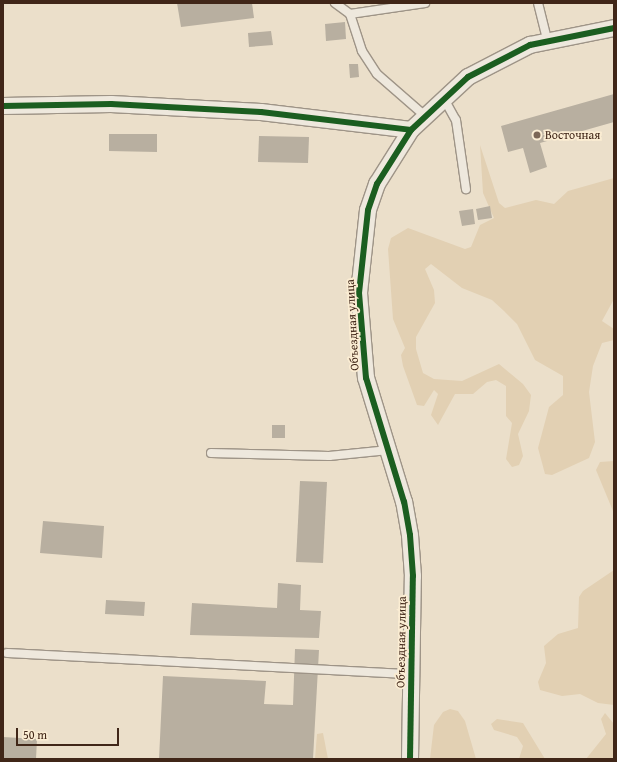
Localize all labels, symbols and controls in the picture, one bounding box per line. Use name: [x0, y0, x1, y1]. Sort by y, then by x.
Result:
place label: Восточная: [545, 128, 600, 142]
marker: Восточная: [532, 130, 542, 140]
street label: Объездная улица: [342, 279, 362, 371]
street label: Объездная улица: [393, 596, 409, 688]
scale bar: [18, 720, 121, 746]
text: 50 m: [23, 726, 47, 743]

